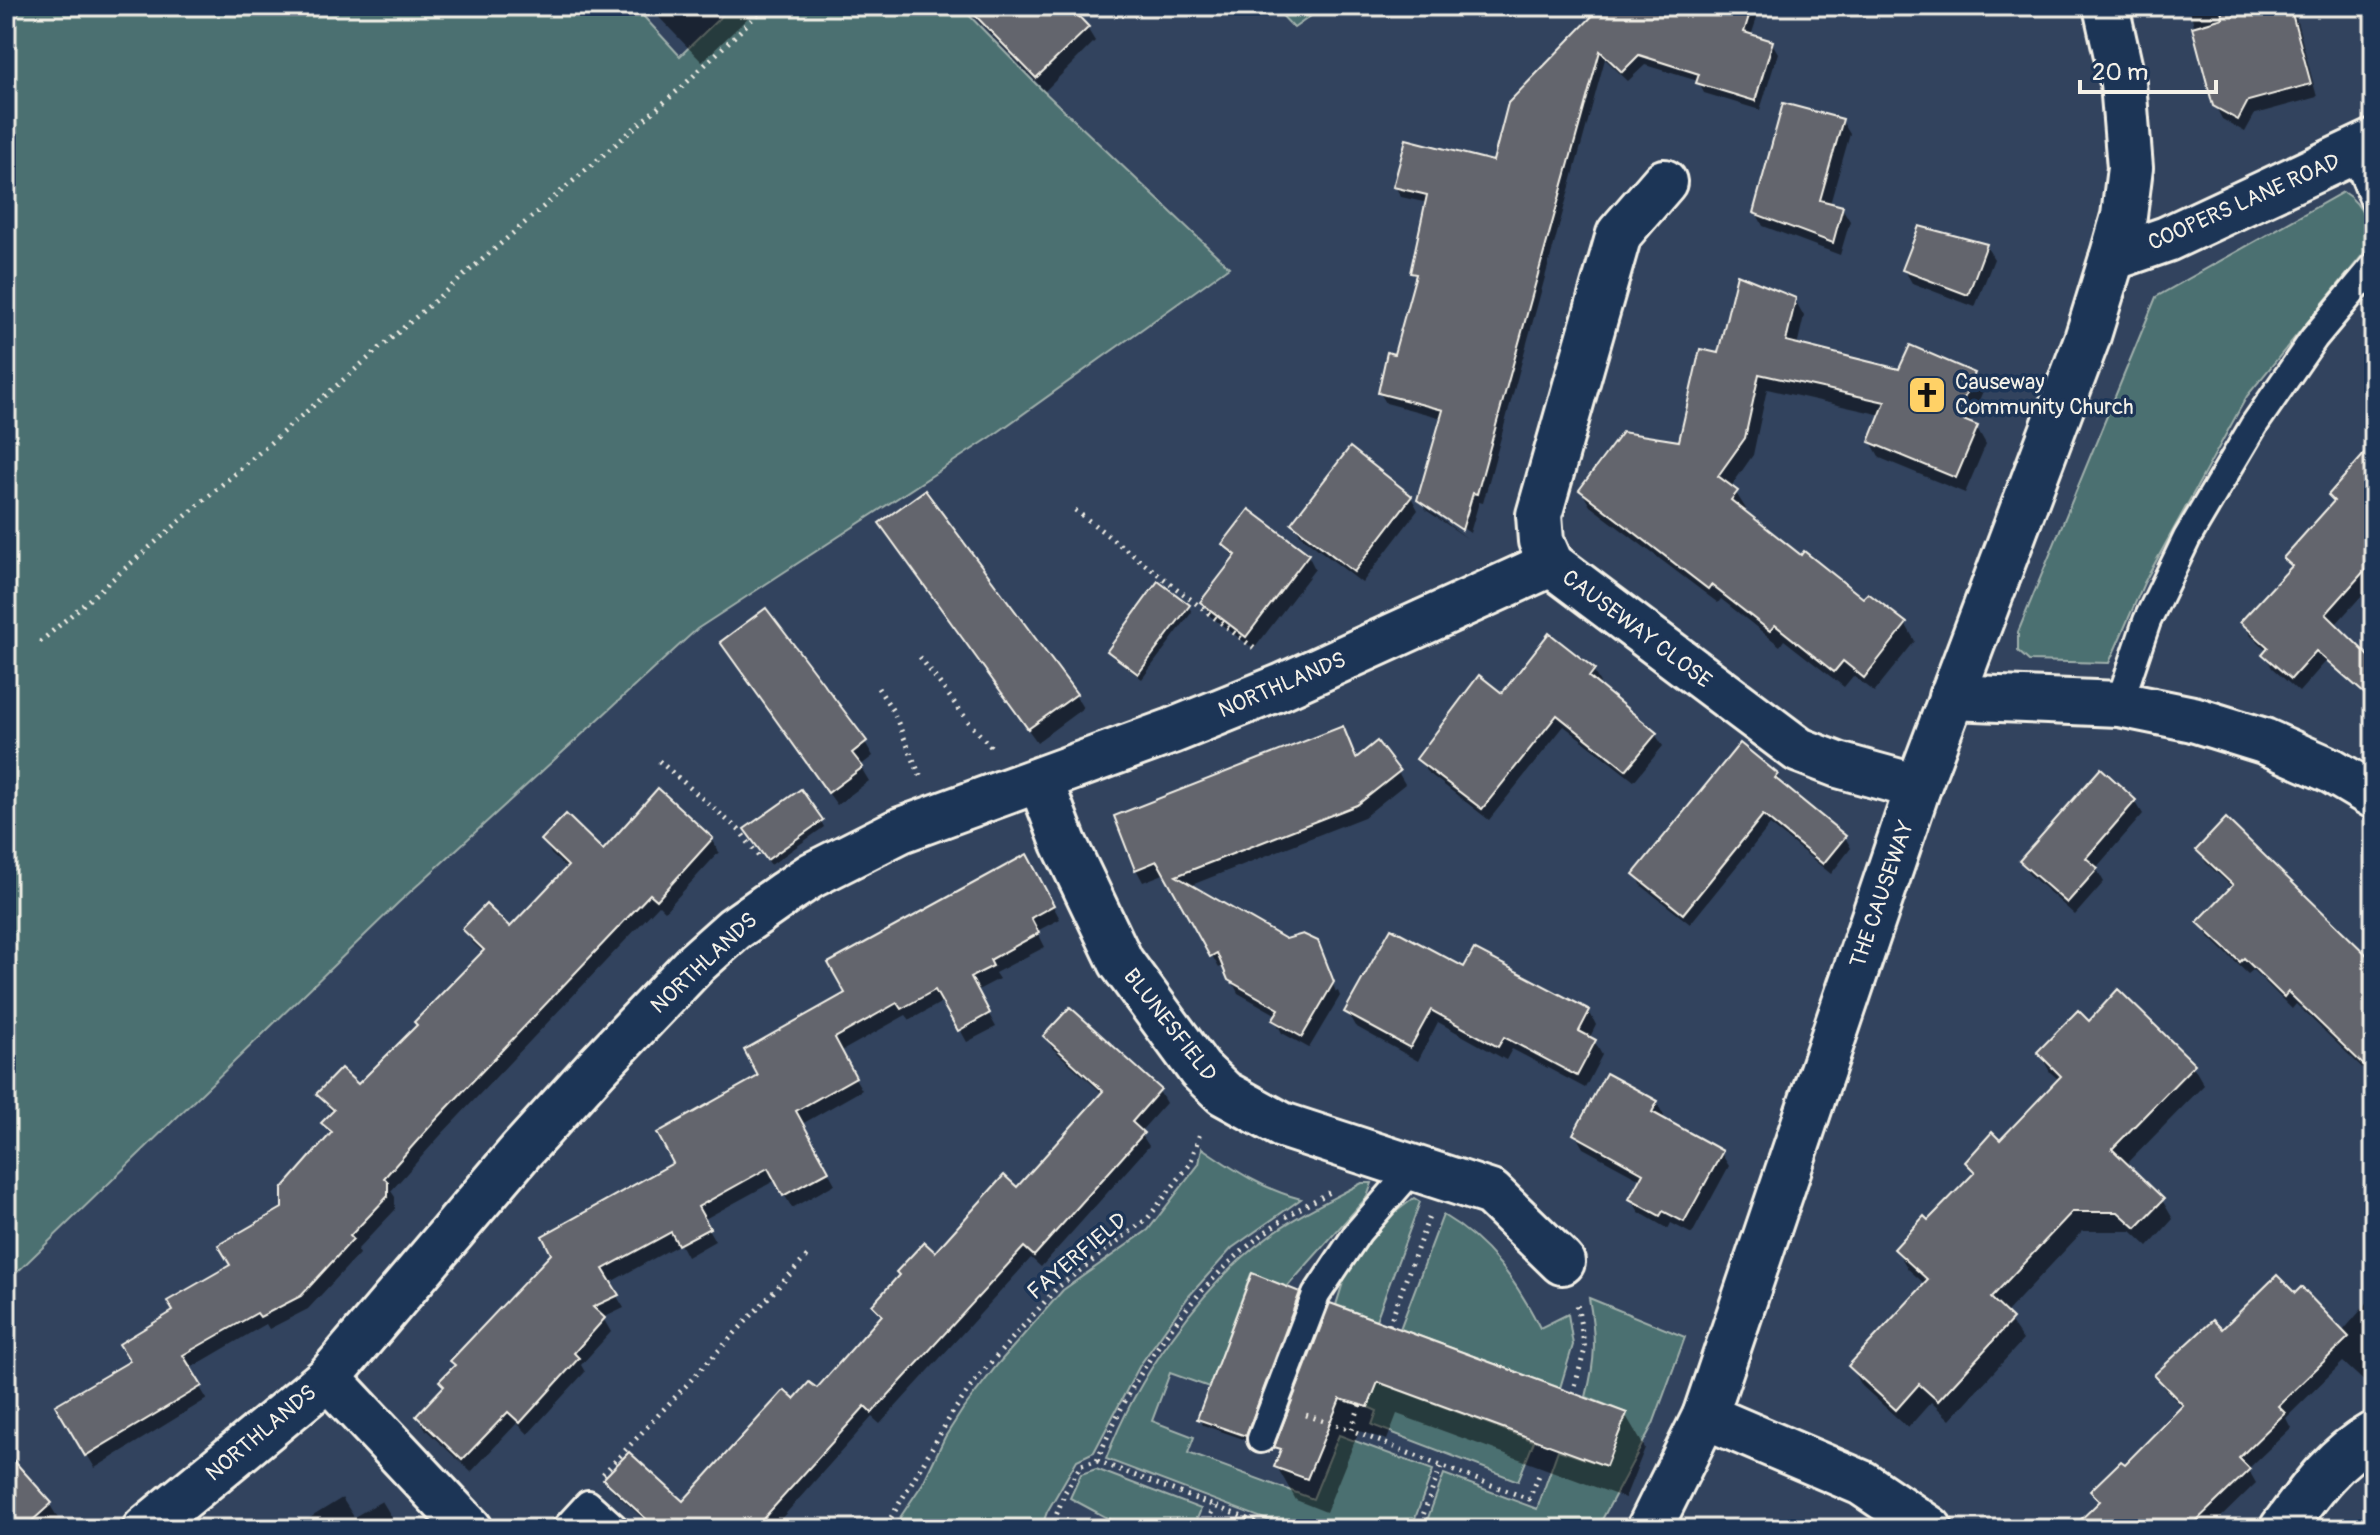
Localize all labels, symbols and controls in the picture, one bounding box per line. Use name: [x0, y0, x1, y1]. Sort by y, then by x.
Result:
scale bar: [2080, 44, 2216, 94]
text: 20 m: [2092, 58, 2148, 87]
street label: COOPERS LANE ROAD: [2144, 147, 2344, 257]
place label: Causeway Community Church: [1955, 368, 2134, 421]
church icon: Causeway Community Church: [1906, 374, 1948, 416]
street label: CAUSEWAY CLOSE: [1557, 564, 1717, 694]
street label: NORTHLANDS: [1214, 646, 1350, 724]
street label: THE CAUSEWAY: [1844, 817, 1920, 971]
street label: NORTHLANDS: [645, 906, 763, 1020]
street label: BLUNESFIELD: [1117, 963, 1223, 1087]
street label: FAYERFIELD: [1021, 1206, 1133, 1306]
street label: NORTHLANDS: [200, 1379, 322, 1487]

